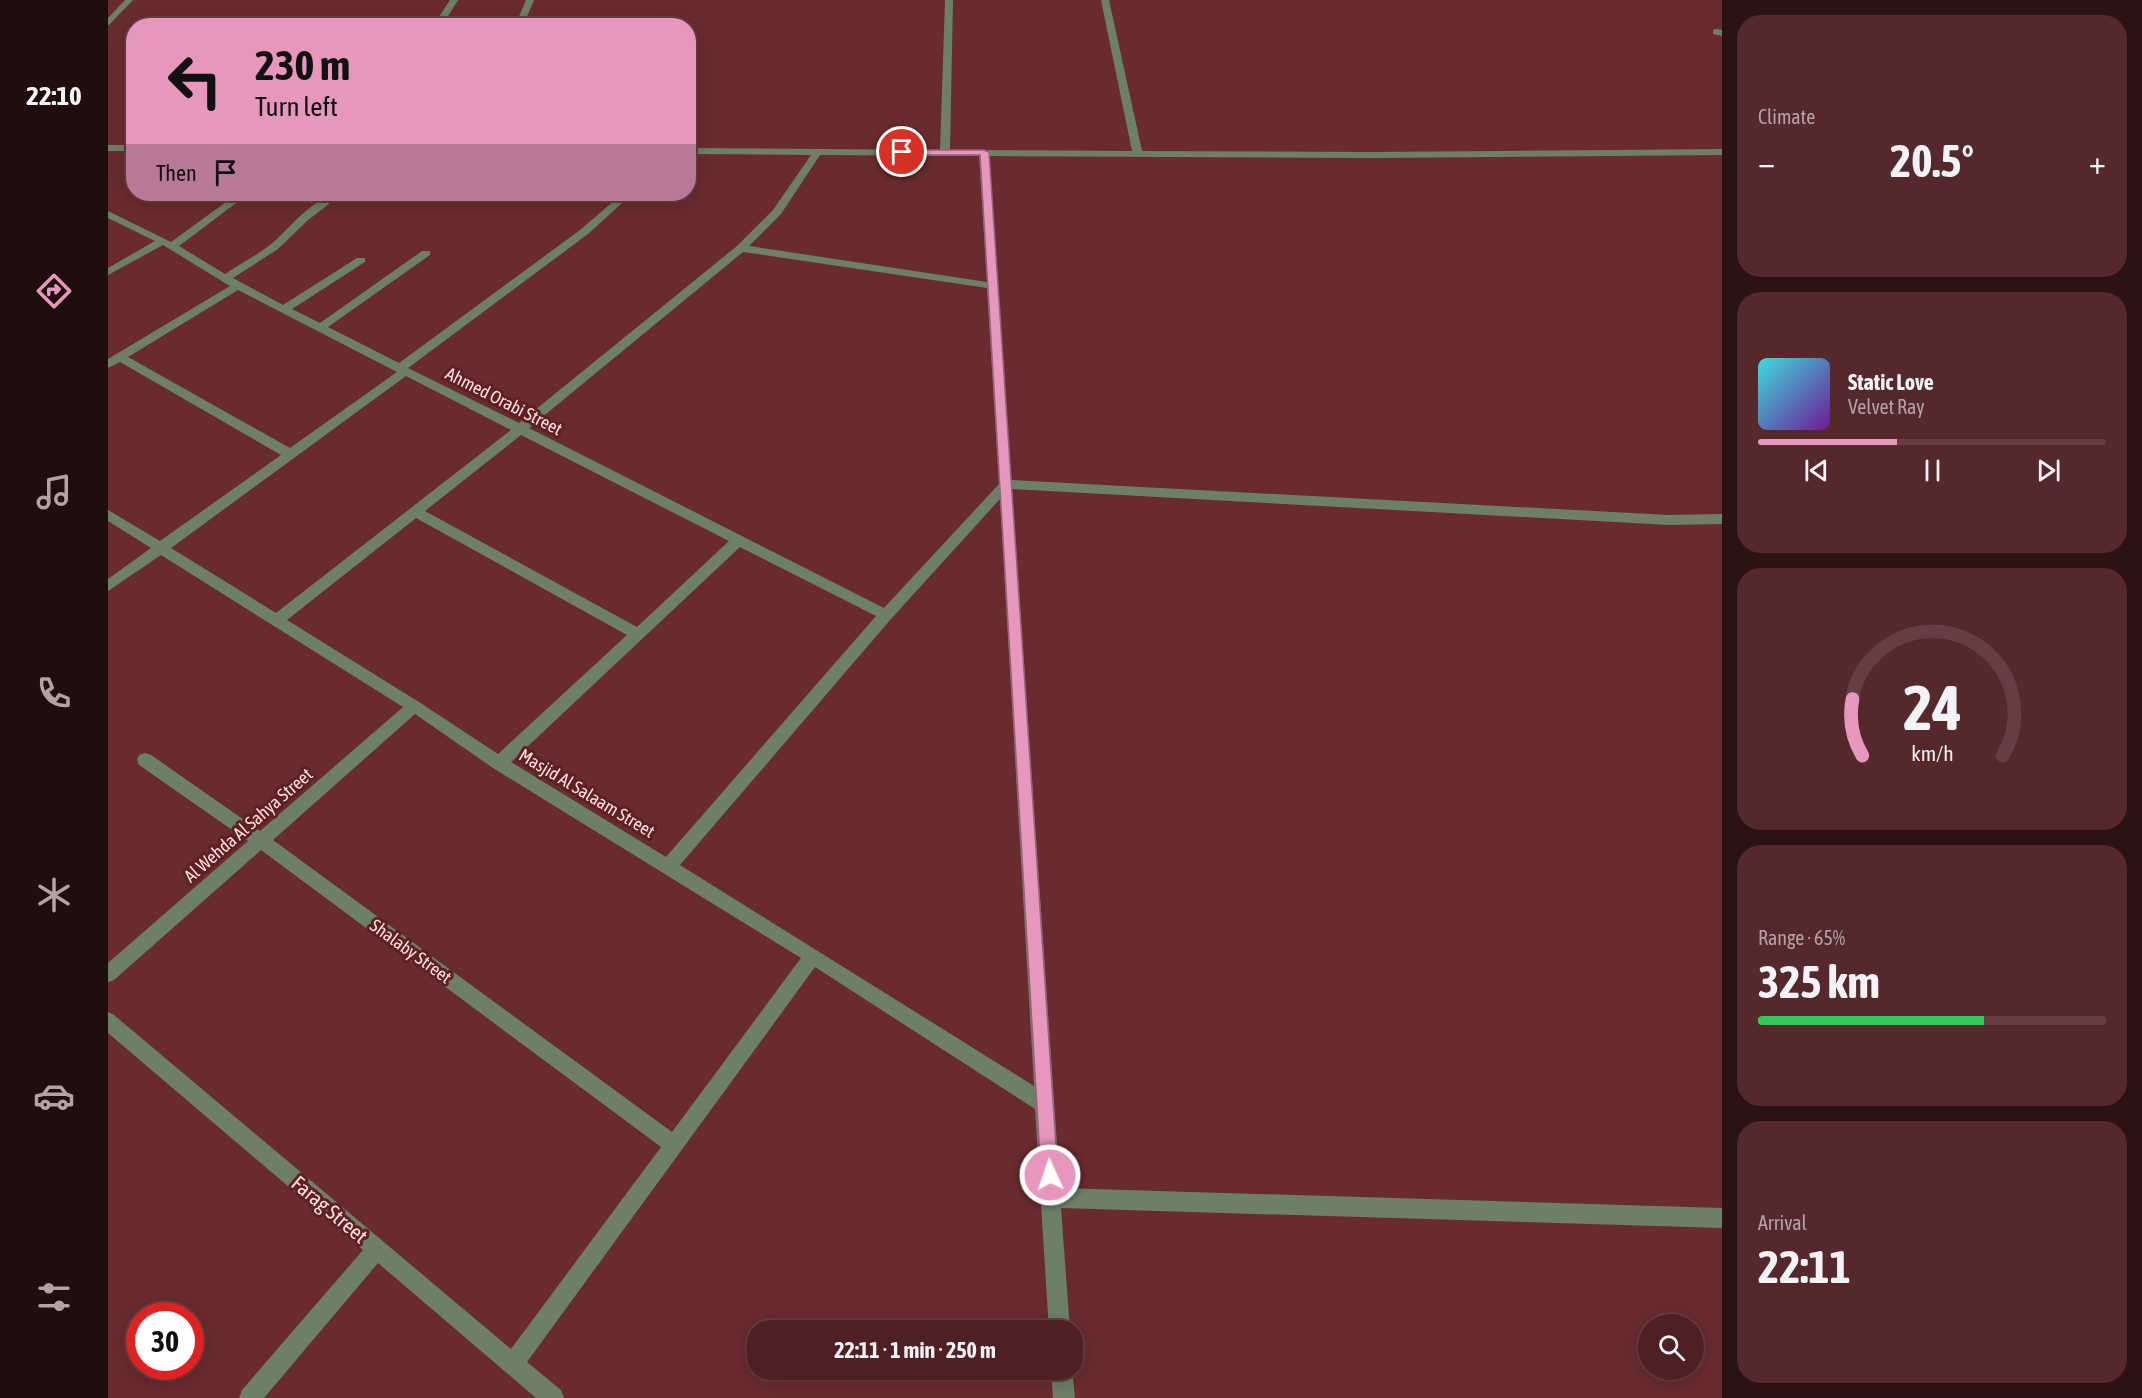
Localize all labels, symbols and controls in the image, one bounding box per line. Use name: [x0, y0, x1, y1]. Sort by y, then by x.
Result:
text: 230 m: [255, 41, 350, 89]
icon: left: [156, 42, 234, 120]
text: 22:10: [26, 80, 82, 111]
text: Turn left: [255, 91, 338, 122]
text: Climate: [1758, 105, 1815, 128]
pin: [876, 126, 927, 177]
icon: arrive: [885, 135, 918, 168]
text: 20.5°: [1890, 135, 1974, 187]
text: −: [1758, 143, 1775, 181]
text: +: [2089, 143, 2106, 181]
icon: arrive: [209, 156, 242, 189]
text: Then: [156, 160, 197, 186]
icon: directions: [33, 270, 75, 312]
street label: Ahmed Orabi Street: [442, 363, 566, 439]
text: Static Love: [1848, 369, 1934, 395]
text: Velvet Ray: [1848, 395, 1925, 418]
icon: previous: [1800, 454, 1833, 487]
icon: pause: [1916, 454, 1949, 487]
icon: next: [2032, 454, 2065, 487]
icon: music: [33, 471, 75, 513]
icon: phone: [33, 672, 75, 714]
text: 24: [1903, 672, 1961, 743]
text: km/h: [1911, 741, 1953, 766]
street label: Masjid Al Salaam Street: [515, 744, 659, 842]
street label: Al Wehda Al Sahya Street: [180, 764, 316, 886]
icon: climate: [33, 874, 75, 916]
street label: Shalaby Street: [366, 914, 456, 988]
text: Range · 65%: [1758, 926, 1845, 949]
text: 325 km: [1758, 956, 1880, 1008]
icon: car: [33, 1075, 75, 1117]
position arrow: [1018, 1143, 1082, 1207]
street label: Farag Street: [287, 1170, 373, 1248]
text: Arrival: [1758, 1211, 1807, 1234]
text: 22:11: [1758, 1241, 1851, 1293]
icon: filters: [33, 1276, 75, 1318]
speed limit sign: 30: [126, 1302, 204, 1380]
map controls: [1638, 1314, 1704, 1380]
button: search: [1638, 1314, 1704, 1380]
text: 22:11 · 1 min · 250 m: [834, 1337, 996, 1363]

